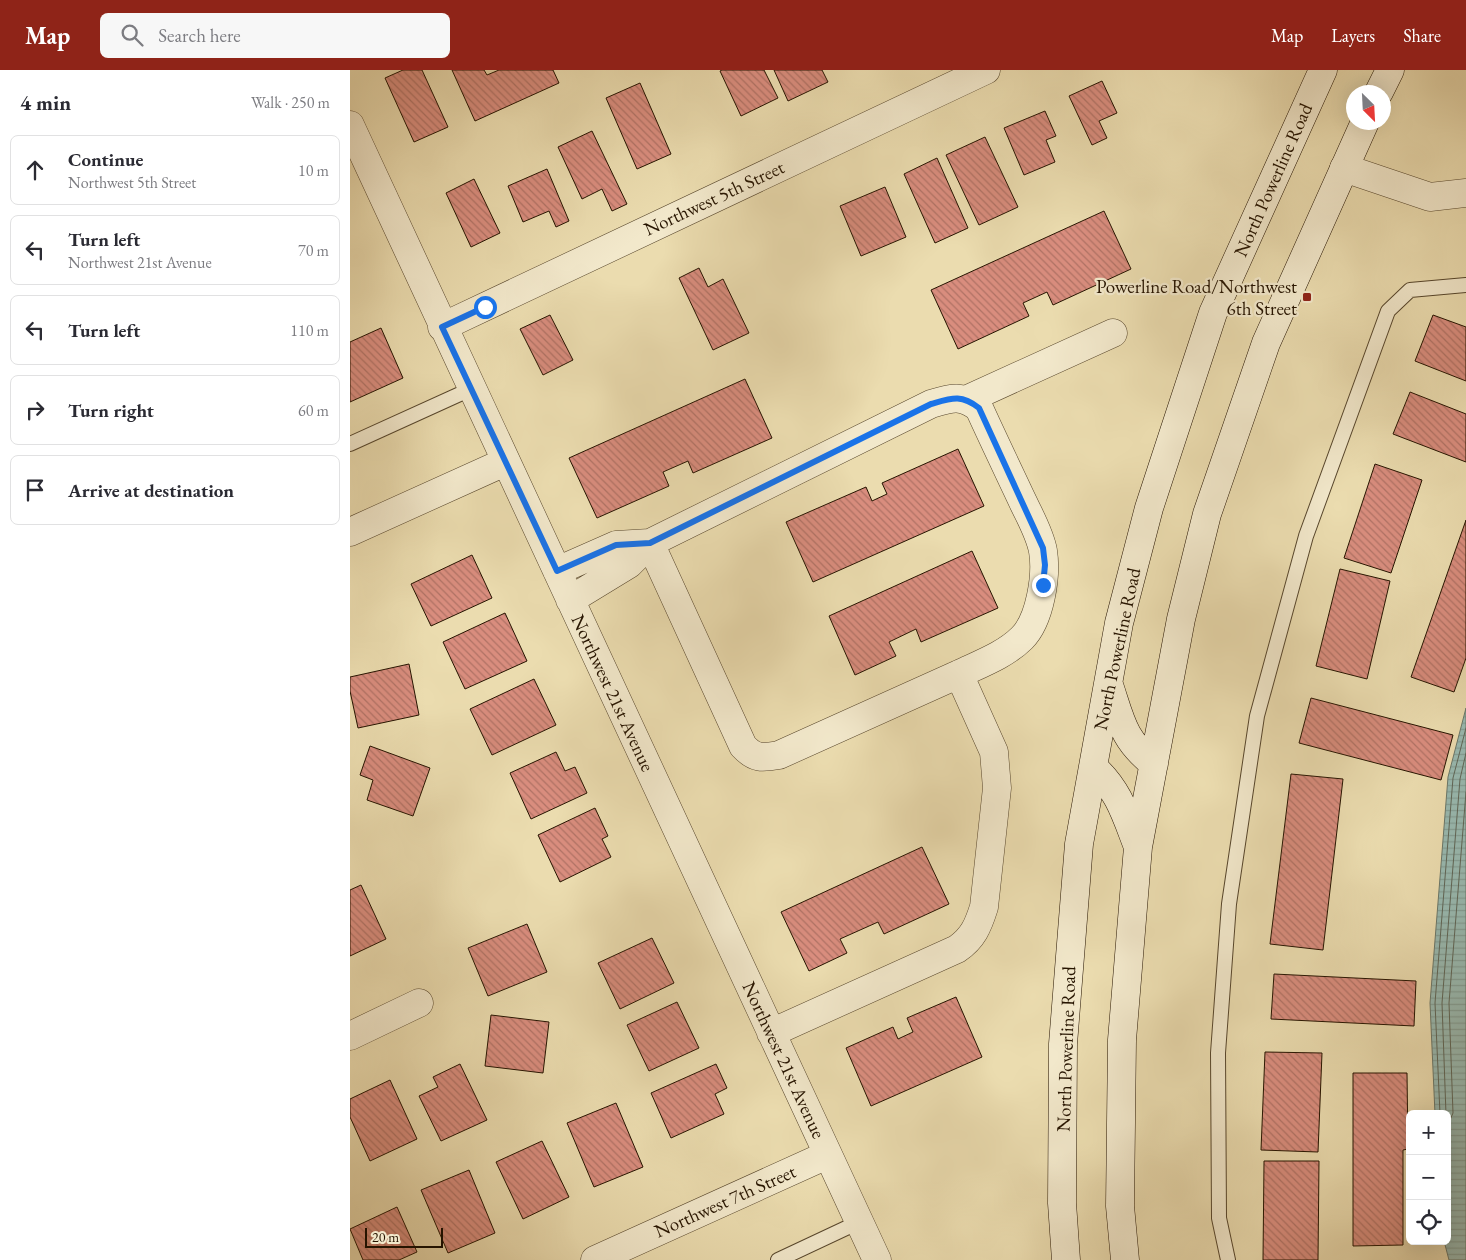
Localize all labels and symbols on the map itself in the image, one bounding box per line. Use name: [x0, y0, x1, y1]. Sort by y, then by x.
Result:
north arrow: [1346, 85, 1391, 130]
street label: North Powerline Road: [1228, 99, 1318, 261]
street label: Northwest 5th Street: [640, 154, 788, 242]
place label: Powerline Road/Northwest 6th Street: [1096, 274, 1297, 321]
marker: Powerline Road/Northwest 6th Street: [1301, 291, 1313, 303]
route start: [474, 296, 497, 319]
street label: North Powerline Road: [1088, 565, 1147, 733]
route end: [1032, 574, 1055, 597]
street label: Northwest 21st Avenue: [566, 610, 660, 776]
street label: North Powerline Road: [1051, 965, 1081, 1132]
street label: Northwest 21st Avenue: [737, 977, 831, 1143]
street label: Northwest 7th Street: [650, 1159, 800, 1243]
scale bar: [365, 1225, 442, 1248]

